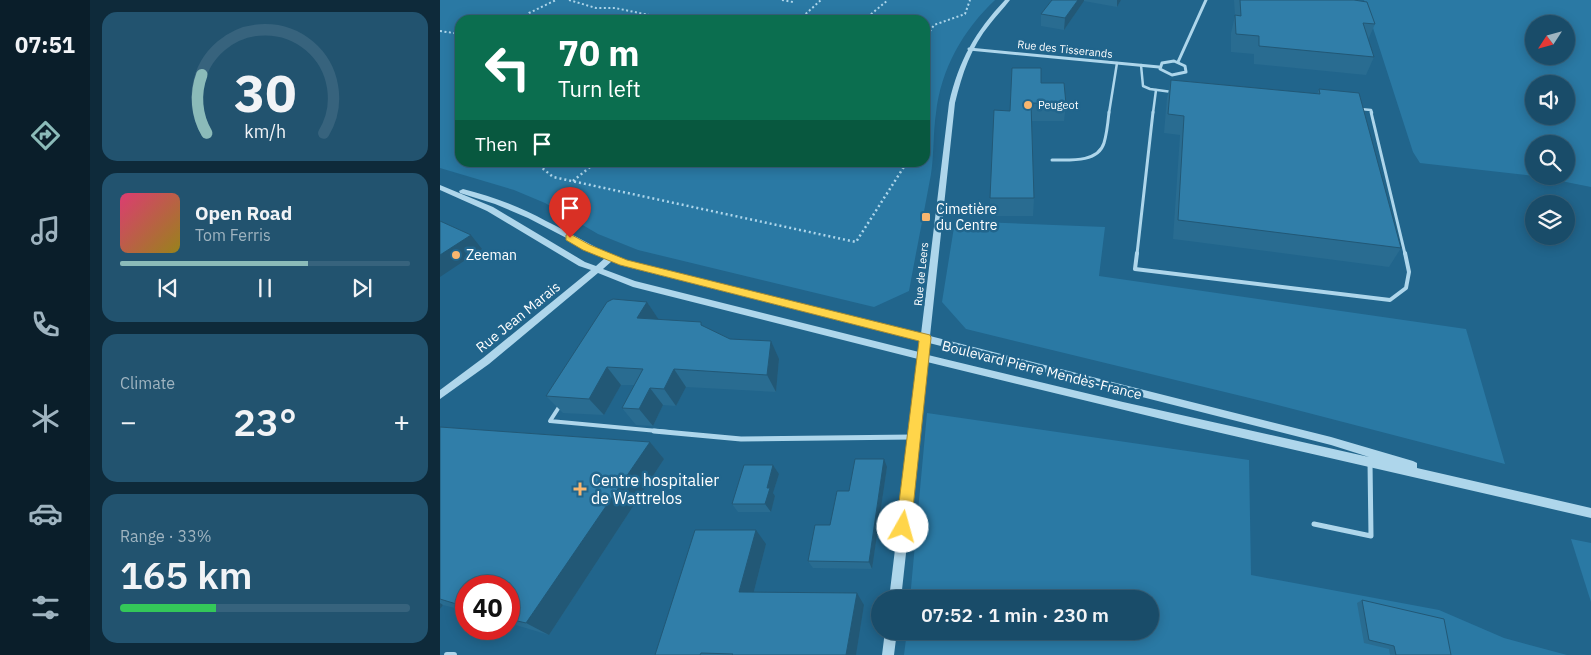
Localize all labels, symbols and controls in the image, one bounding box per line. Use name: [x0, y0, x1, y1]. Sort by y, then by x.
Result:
north arrow: [1525, 15, 1575, 65]
map controls: [1525, 15, 1575, 245]
text: 07:51: [15, 30, 75, 59]
text: 70 m: [558, 30, 640, 76]
icon: left: [475, 35, 540, 100]
street label: Rue des Tisserands: [1017, 37, 1113, 61]
text: 30: [234, 59, 296, 126]
text: Turn left: [558, 74, 641, 103]
button: sound: [1525, 75, 1575, 125]
place label: Peugeot: [1038, 98, 1079, 112]
marker: Peugeot: [1022, 99, 1034, 111]
icon: directions: [28, 118, 63, 153]
text: km/h: [244, 120, 286, 143]
icon: arrive: [528, 130, 556, 158]
text: Then: [475, 132, 518, 156]
button: search: [1525, 135, 1575, 185]
pin: [549, 187, 591, 238]
icon: arrive: [556, 194, 584, 222]
button: layers: [1525, 195, 1575, 245]
place label: Cimetière du Centre: [936, 200, 998, 234]
text: Open Road: [195, 201, 292, 225]
marker: Cimetière du Centre: [920, 211, 932, 223]
icon: music: [28, 213, 63, 248]
text: Tom Ferris: [195, 225, 271, 245]
street label: Rue de Leers: [911, 242, 931, 306]
place label: Zeeman: [466, 246, 517, 264]
marker: Zeeman: [450, 249, 462, 261]
icon: previous: [154, 274, 182, 302]
icon: pause: [251, 274, 279, 302]
icon: next: [348, 274, 376, 302]
street label: Rue Jean Marais: [472, 277, 564, 356]
icon: phone: [28, 307, 63, 342]
street label: Boulevard Pierre Mendès-France: [940, 336, 1144, 404]
text: Climate: [120, 373, 175, 393]
text: 23°: [233, 397, 297, 446]
icon: climate: [28, 401, 63, 436]
text: −: [120, 403, 137, 440]
text: +: [393, 403, 410, 440]
place label: Centre hospitalier de Wattrelos: [591, 470, 719, 508]
marker: Centre hospitalier de Wattrelos: [573, 482, 587, 496]
icon: car: [28, 496, 63, 531]
position arrow: [876, 500, 928, 552]
text: Range · 33%: [120, 526, 212, 546]
text: 165 km: [120, 550, 252, 599]
speed limit sign: 40: [455, 575, 520, 640]
icon: filters: [28, 590, 63, 625]
text: 07:52 · 1 min · 230 m: [921, 603, 1109, 627]

